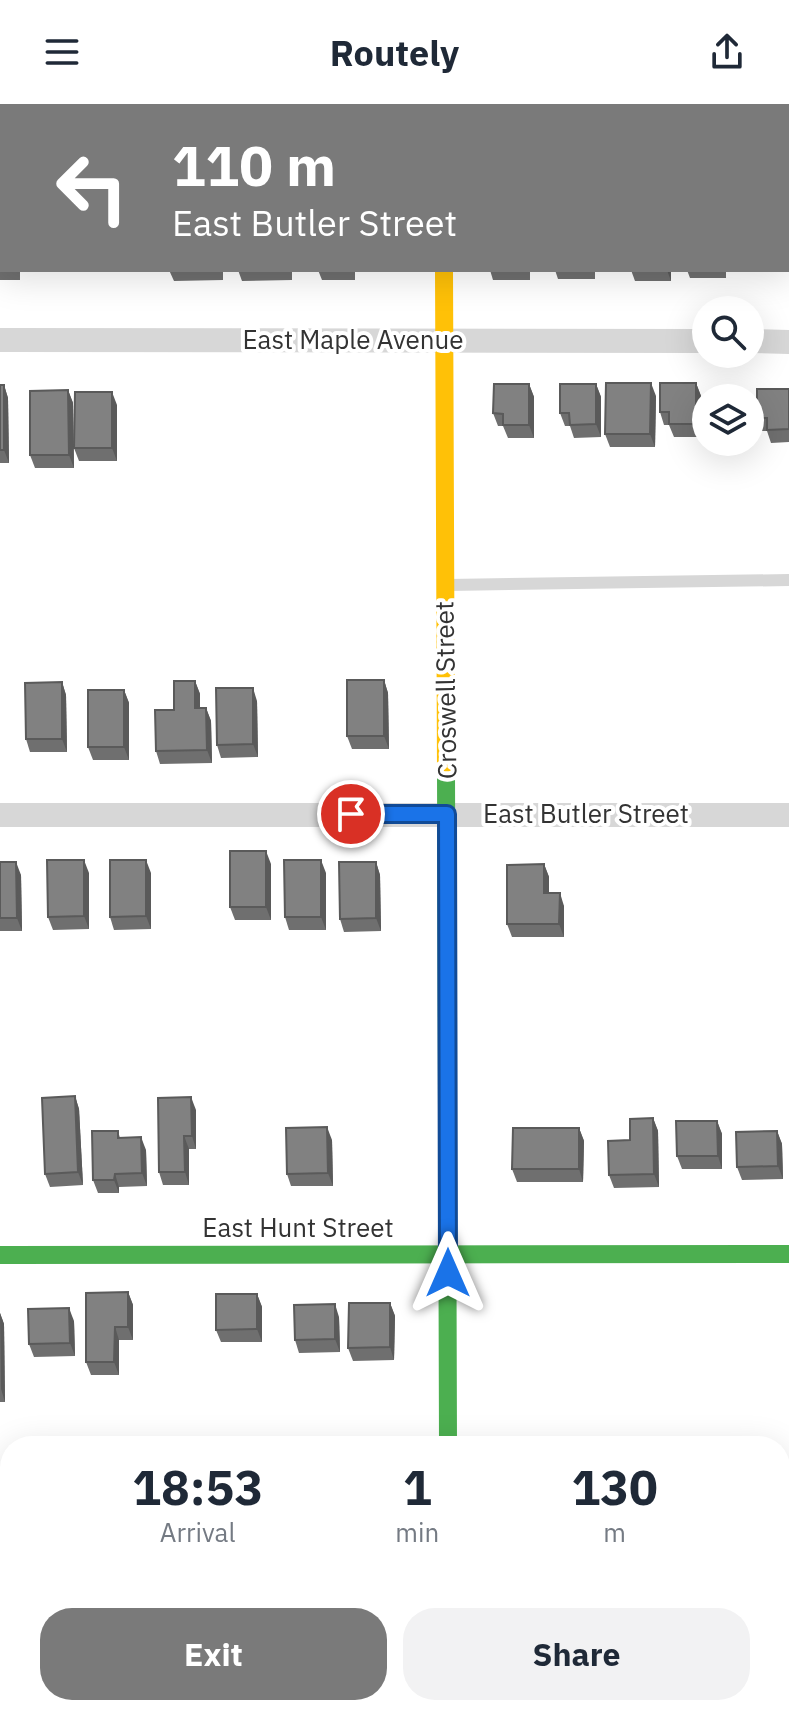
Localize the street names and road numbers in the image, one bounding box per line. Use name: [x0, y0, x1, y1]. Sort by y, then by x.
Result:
street label: East Maple Avenue: [242, 322, 464, 356]
street label: Croswell Street: [426, 601, 464, 779]
street label: East Butler Street: [483, 796, 689, 830]
street label: East Hunt Street: [202, 1210, 394, 1244]

